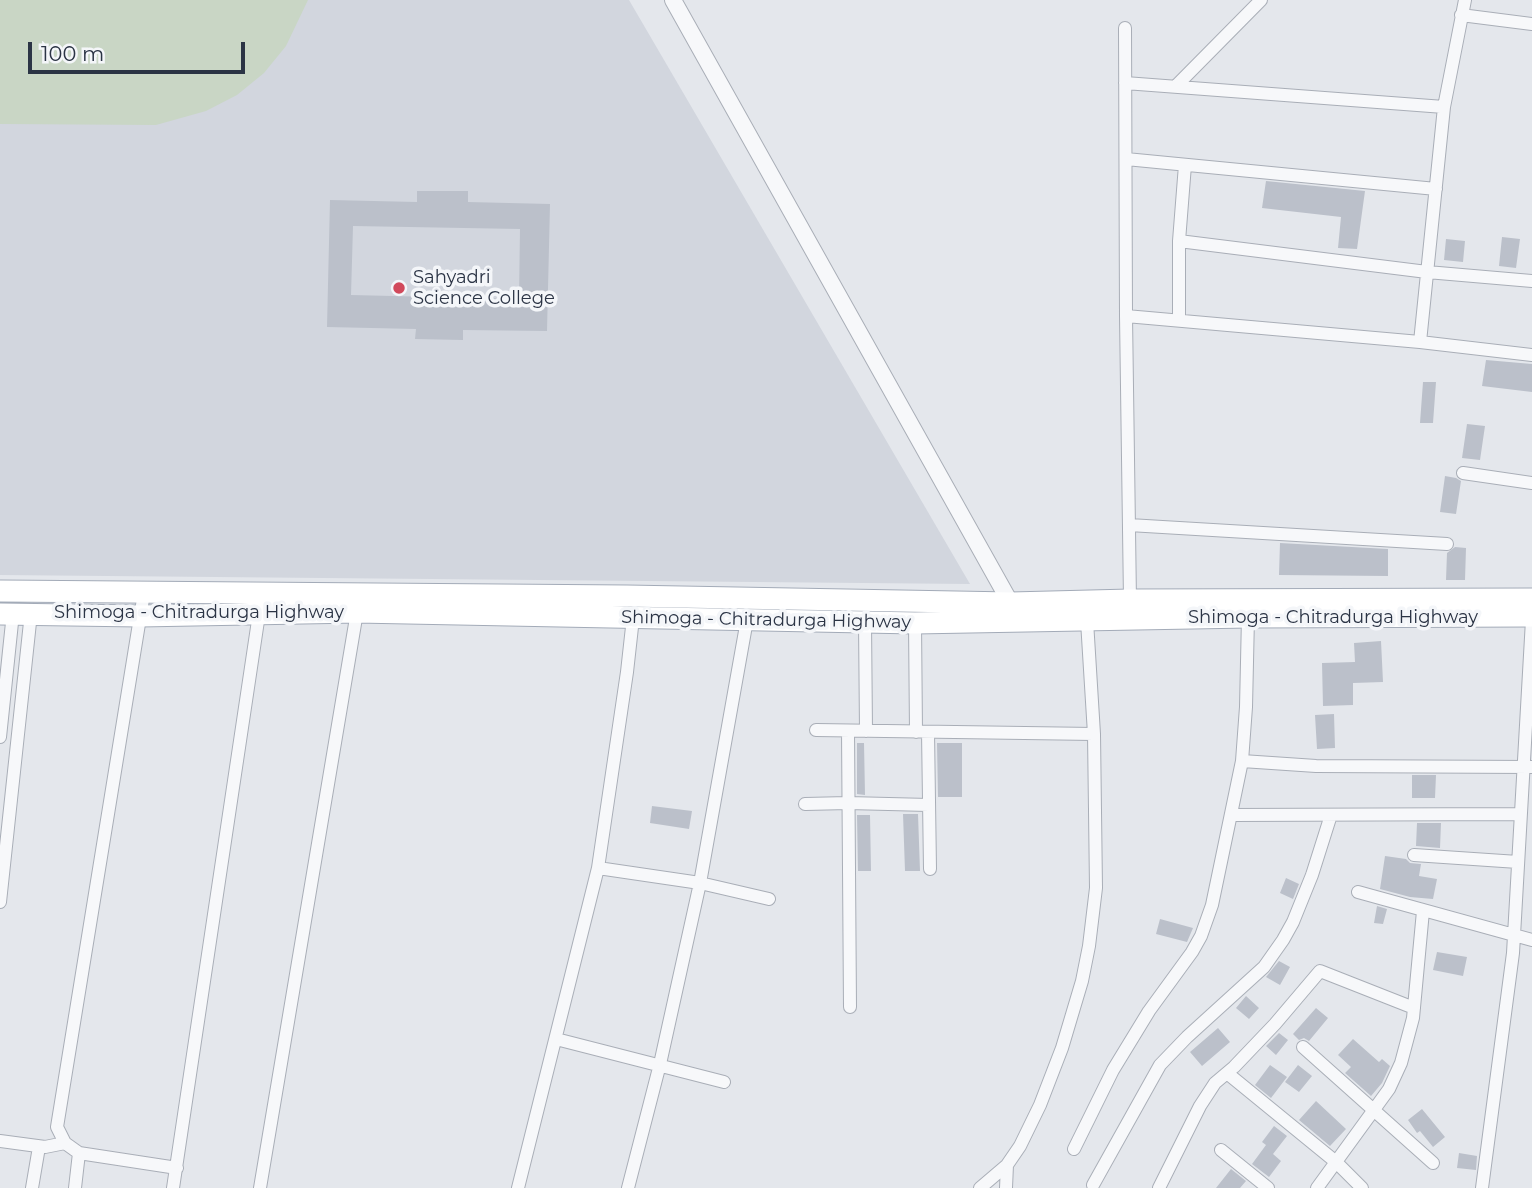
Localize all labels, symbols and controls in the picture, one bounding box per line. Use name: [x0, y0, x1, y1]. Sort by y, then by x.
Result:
scale bar: [32, 28, 248, 72]
text: 100 m: [41, 41, 104, 66]
place label: Sahyadri Science College: [413, 267, 555, 310]
marker: Sahyadri Science College: [391, 280, 407, 296]
street label: Shimoga - Chitradurga Highway: [54, 602, 344, 624]
street label: Shimoga - Chitradurga Highway: [621, 607, 911, 633]
street label: Shimoga - Chitradurga Highway: [1188, 607, 1478, 629]

